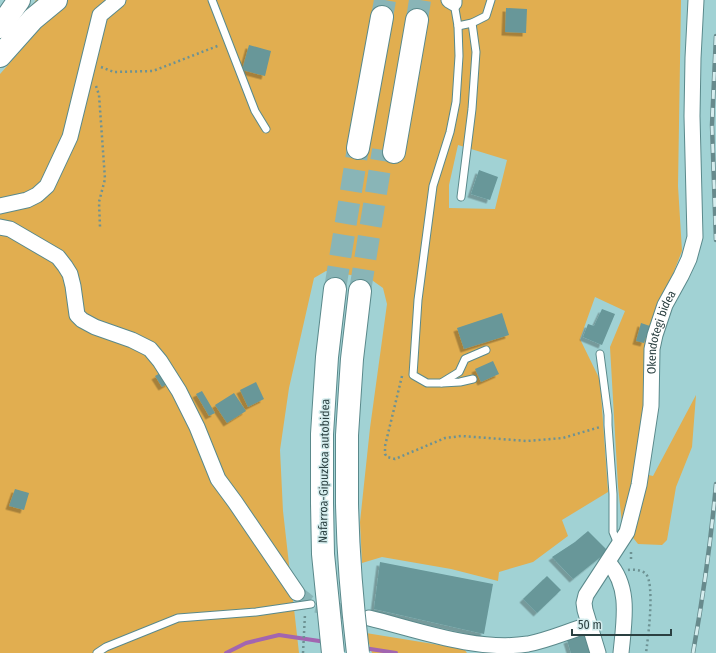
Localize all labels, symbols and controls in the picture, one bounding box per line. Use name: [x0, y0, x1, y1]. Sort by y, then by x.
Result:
street label: Okendotegi bidea: [645, 288, 679, 374]
street label: Nafarroa-Gipuzkoa autobidea: [316, 399, 332, 543]
scale bar: [572, 611, 671, 637]
text: 50 m: [578, 618, 602, 632]

